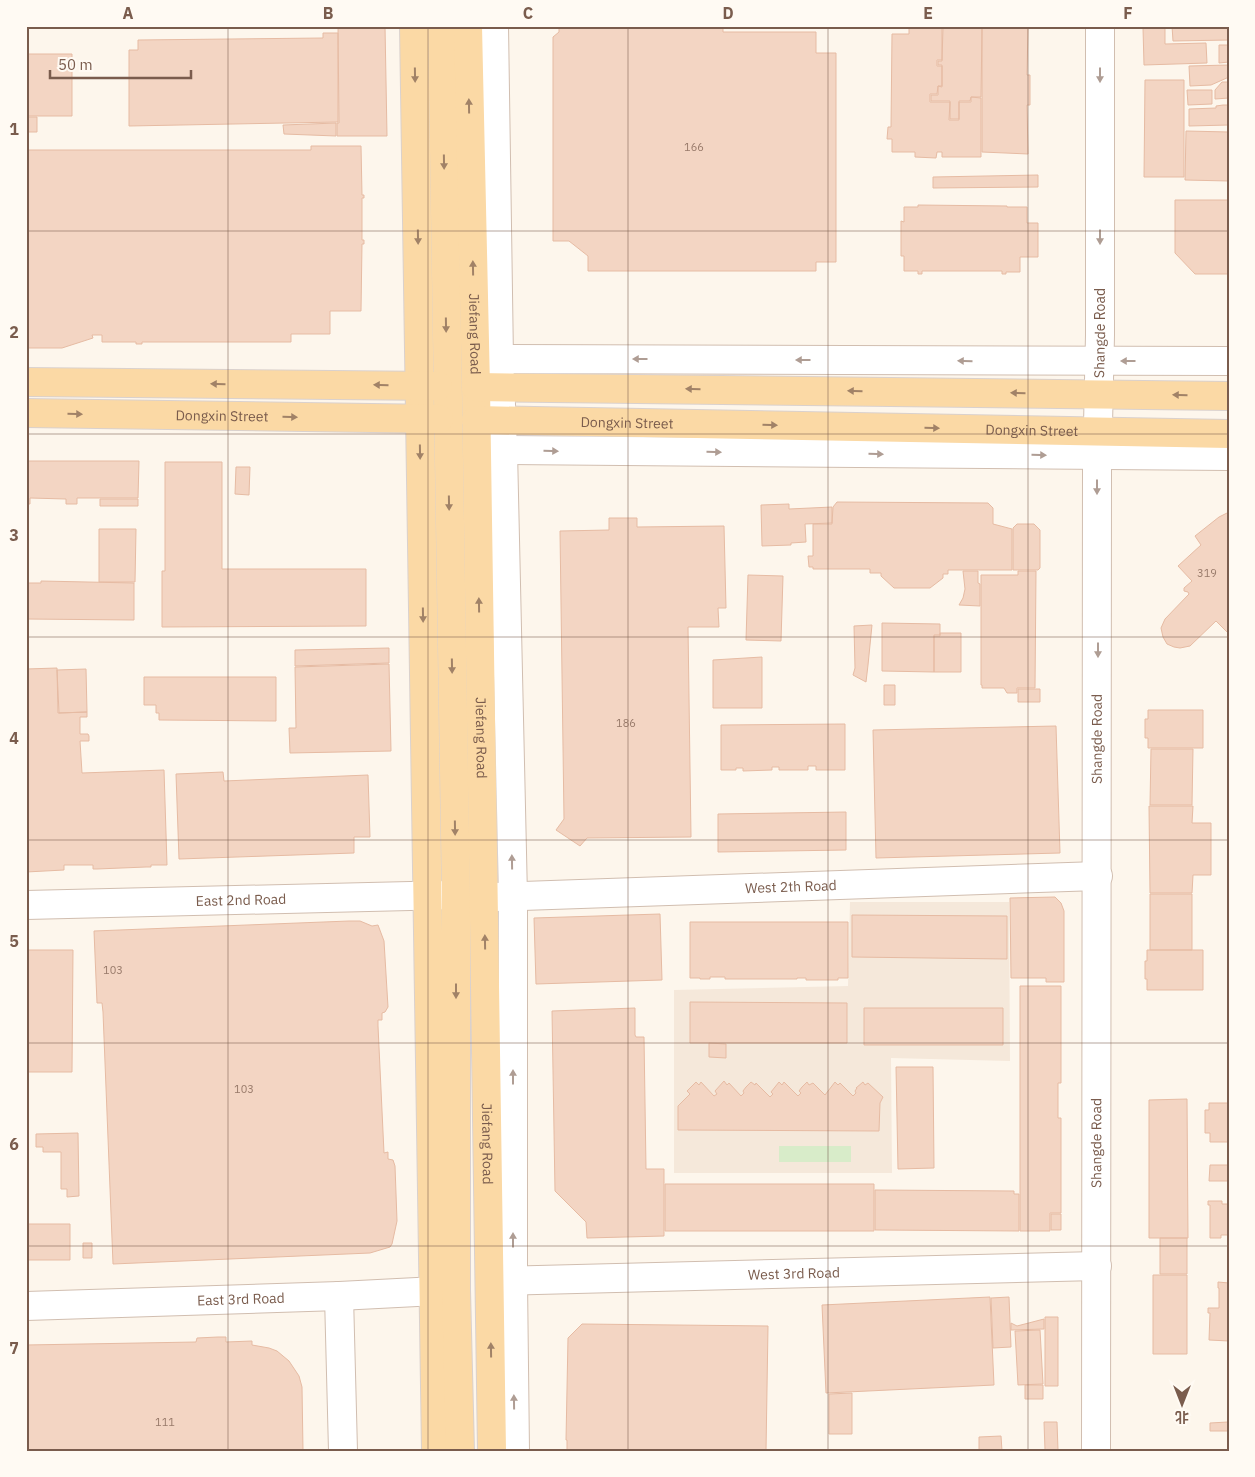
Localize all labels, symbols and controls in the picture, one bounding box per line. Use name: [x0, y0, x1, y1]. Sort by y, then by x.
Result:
text: A: [123, 3, 134, 23]
text: B: [323, 3, 334, 23]
text: C: [523, 3, 533, 23]
text: D: [722, 3, 734, 23]
text: E: [923, 3, 933, 23]
text: F: [1123, 3, 1133, 23]
scale bar: [50, 48, 191, 80]
text: 50 m: [58, 55, 93, 74]
one-way arrow: [411, 67, 419, 83]
one-way arrow: [1096, 67, 1104, 83]
one-way arrow: [465, 97, 473, 113]
text: 1: [9, 119, 19, 139]
house number: 166: [684, 140, 704, 154]
one-way arrow: [440, 155, 448, 171]
one-way arrow: [414, 230, 422, 246]
one-way arrow: [1096, 230, 1104, 246]
one-way arrow: [469, 260, 477, 276]
street label: Shangde Road: [1090, 288, 1109, 378]
street label: Jiefang Road: [465, 293, 485, 375]
one-way arrow: [442, 317, 450, 333]
text: 2: [9, 322, 19, 342]
one-way arrow: [632, 355, 648, 363]
one-way arrow: [794, 356, 810, 364]
one-way arrow: [957, 357, 973, 365]
one-way arrow: [1119, 357, 1135, 365]
one-way arrow: [210, 379, 226, 387]
one-way arrow: [372, 381, 388, 389]
one-way arrow: [684, 385, 700, 393]
one-way arrow: [847, 387, 863, 395]
one-way arrow: [1009, 389, 1025, 397]
one-way arrow: [1172, 391, 1188, 399]
street label: Dongxin Street: [175, 406, 269, 426]
one-way arrow: [67, 410, 83, 418]
street label: Dongxin Street: [580, 413, 674, 433]
one-way arrow: [282, 414, 298, 422]
street label: Dongxin Street: [985, 420, 1079, 440]
one-way arrow: [762, 421, 778, 429]
one-way arrow: [924, 425, 940, 433]
one-way arrow: [416, 445, 424, 461]
one-way arrow: [544, 447, 560, 455]
one-way arrow: [706, 448, 722, 456]
one-way arrow: [869, 450, 885, 458]
one-way arrow: [1031, 451, 1047, 459]
one-way arrow: [1093, 480, 1101, 496]
one-way arrow: [445, 496, 453, 512]
text: 3: [9, 525, 19, 545]
house number: 319: [1197, 566, 1217, 580]
one-way arrow: [475, 596, 483, 612]
one-way arrow: [420, 607, 428, 623]
one-way arrow: [1094, 642, 1102, 658]
one-way arrow: [448, 658, 456, 674]
street label: Shangde Road: [1088, 694, 1106, 784]
street label: Jiefang Road: [472, 697, 491, 779]
house number: 186: [616, 716, 636, 730]
text: 4: [9, 728, 19, 748]
one-way arrow: [451, 820, 459, 836]
one-way arrow: [508, 854, 516, 870]
street label: West 2th Road: [745, 876, 837, 897]
street label: East 2nd Road: [195, 890, 286, 910]
text: 5: [9, 931, 19, 951]
one-way arrow: [481, 934, 489, 950]
house number: 103: [103, 963, 123, 977]
one-way arrow: [452, 983, 460, 999]
one-way arrow: [509, 1069, 517, 1085]
house number: 103: [234, 1082, 254, 1096]
street label: Shangde Road: [1087, 1098, 1105, 1188]
street label: Jiefang Road: [478, 1103, 497, 1185]
text: 6: [9, 1134, 19, 1154]
one-way arrow: [509, 1231, 517, 1247]
street label: West 3rd Road: [748, 1263, 840, 1284]
street label: East 3rd Road: [197, 1289, 285, 1310]
text: 7: [9, 1338, 19, 1358]
one-way arrow: [487, 1341, 495, 1357]
north arrow: [1158, 1380, 1208, 1430]
one-way arrow: [510, 1394, 518, 1410]
text: 北: [1175, 1408, 1189, 1426]
house number: 111: [155, 1415, 175, 1429]

